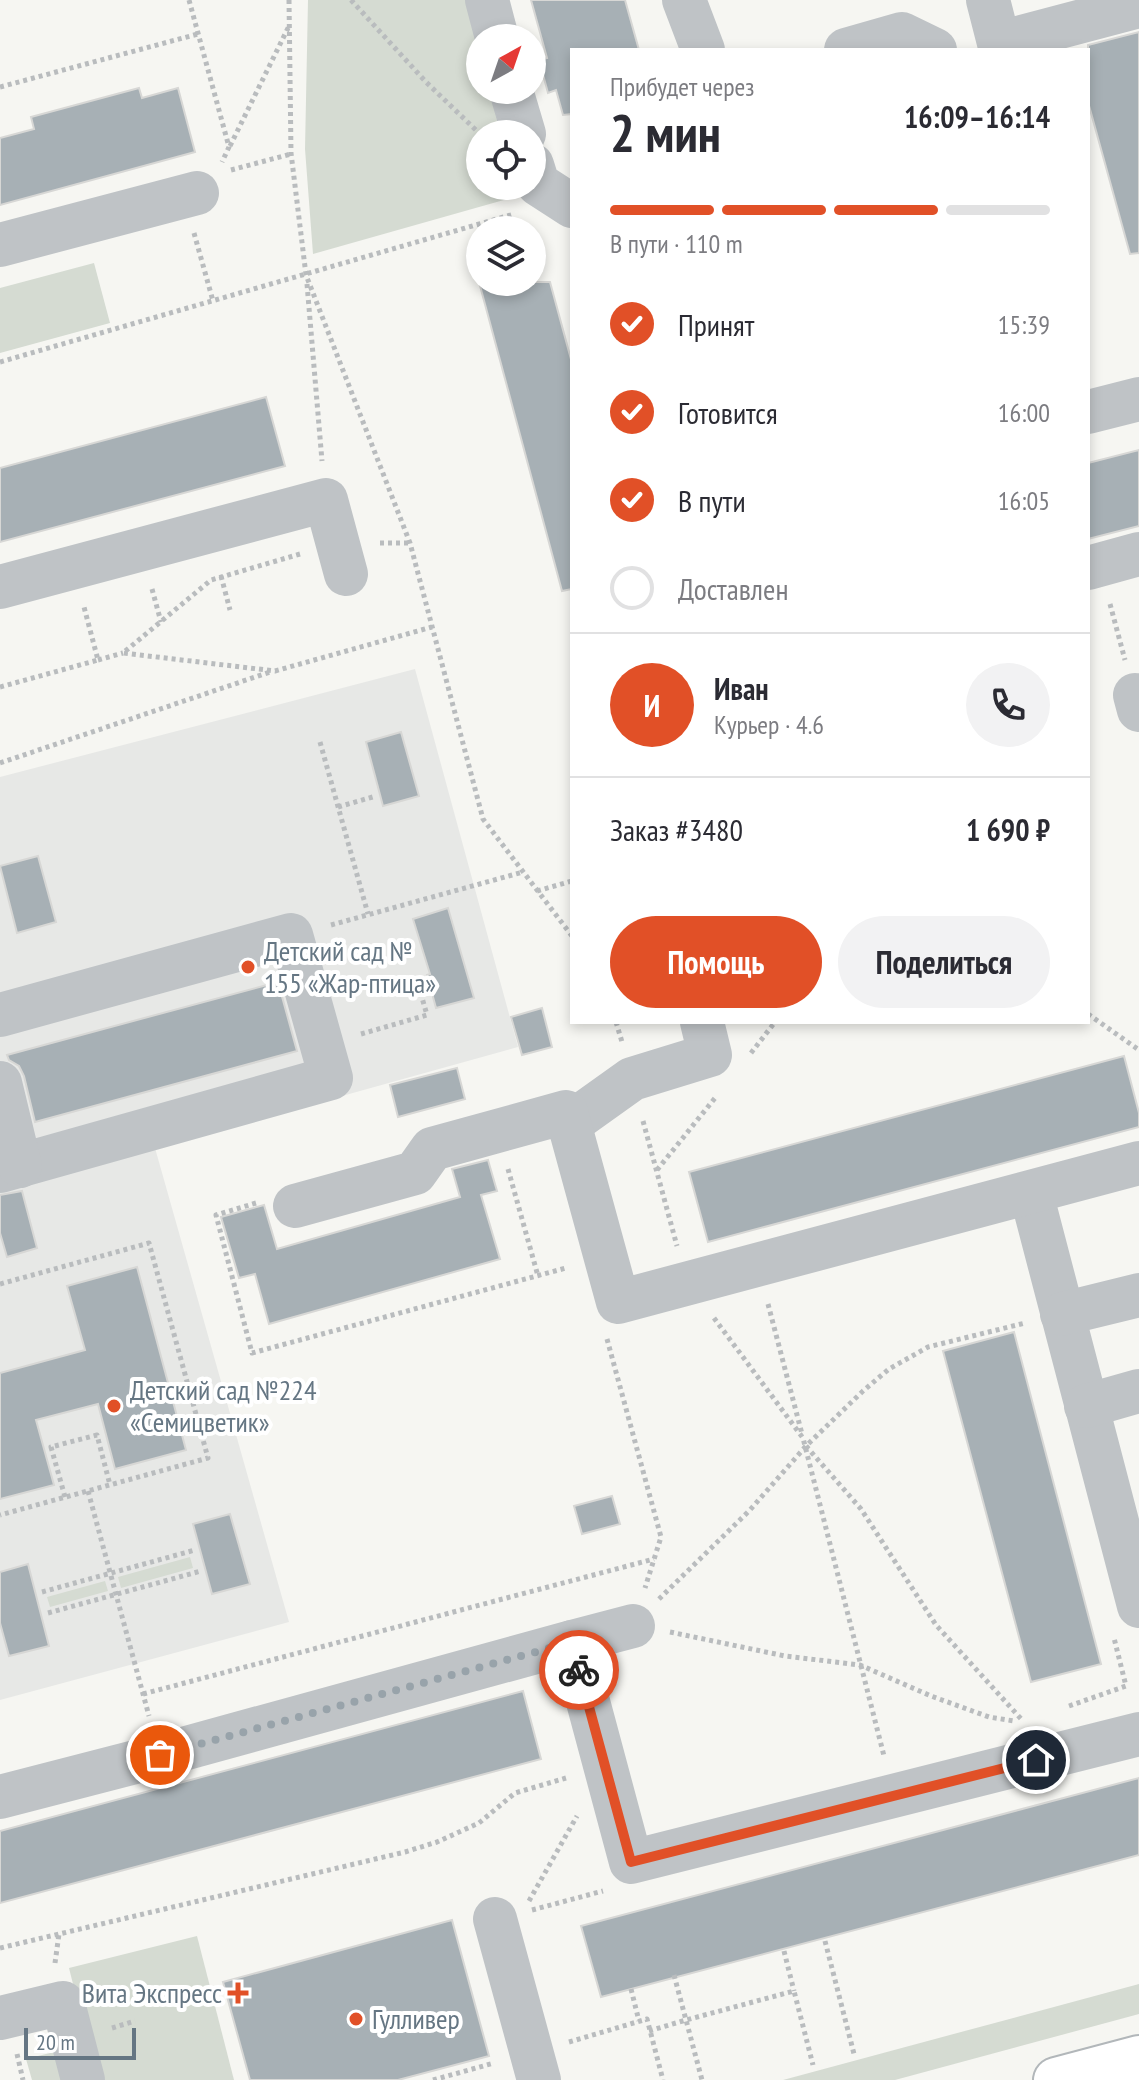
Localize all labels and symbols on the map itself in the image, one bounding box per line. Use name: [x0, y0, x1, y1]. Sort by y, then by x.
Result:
north arrow: [466, 24, 546, 104]
place label: Детский сад № 155 «Жар-птица»: [264, 932, 436, 1001]
marker: Детский сад № 155 «Жар-птица»: [239, 958, 257, 976]
place label: Детский сад №224 «Семицветик»: [130, 1371, 317, 1440]
marker: Детский сад №224 «Семицветик»: [105, 1397, 123, 1415]
courier: [539, 1630, 619, 1710]
pin: [126, 1721, 194, 1789]
pin: [1002, 1726, 1070, 1794]
place label: Вита Экспресс: [82, 1974, 222, 2011]
marker: Вита Экспресс: [229, 1984, 247, 2002]
place label: Гулливер: [372, 2000, 460, 2037]
marker: Гулливер: [347, 2010, 365, 2028]
scale bar: [24, 2024, 136, 2060]

